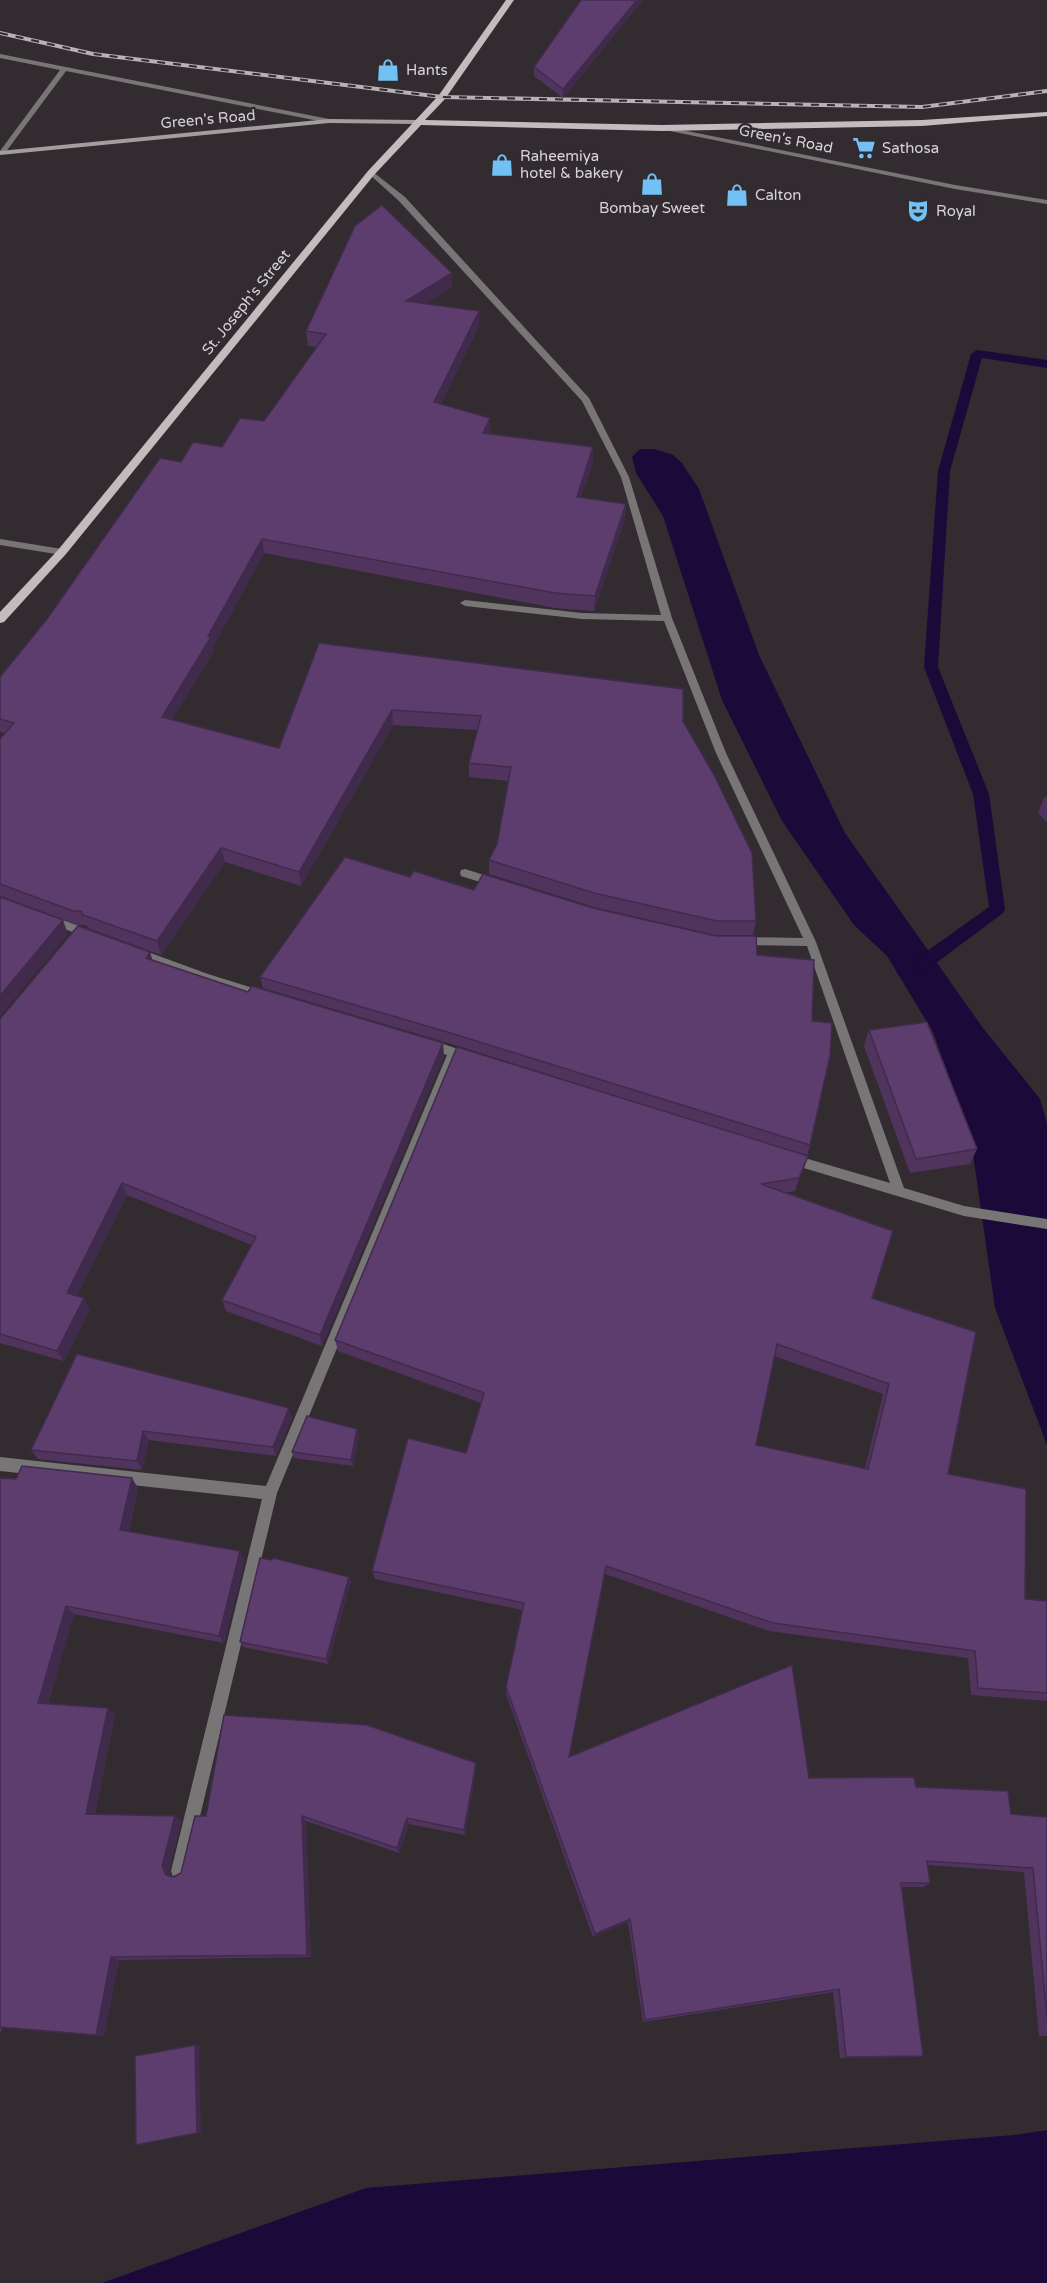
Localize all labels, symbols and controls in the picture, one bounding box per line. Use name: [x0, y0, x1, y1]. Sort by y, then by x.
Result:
shop icon: Hants: [375, 57, 401, 83]
place label: Hants: [406, 61, 448, 79]
street label: Green's Road: [160, 106, 256, 132]
street label: Green's Road: [738, 121, 834, 157]
supermarket icon: Sathosa: [851, 135, 877, 161]
place label: Sathosa: [882, 139, 939, 157]
place label: Raheemiya hotel & bakery: [520, 147, 623, 182]
shop icon: Raheemiya hotel & bakery: [489, 152, 515, 178]
shop icon: Bombay Sweet: [639, 171, 665, 197]
shop icon: Calton: [724, 182, 750, 208]
place label: Calton: [755, 186, 801, 204]
theatre icon: Royal: [905, 198, 931, 224]
place label: Bombay Sweet: [599, 199, 705, 217]
place label: Royal: [936, 202, 976, 220]
street label: St. Joseph's Street: [198, 246, 294, 358]

